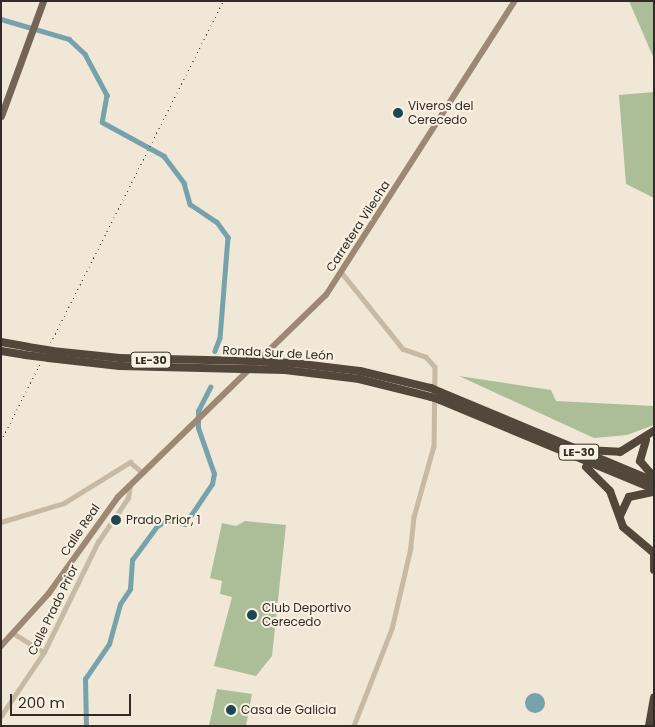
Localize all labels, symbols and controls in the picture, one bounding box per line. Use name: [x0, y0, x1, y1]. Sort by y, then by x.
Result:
place label: Viveros del Cerecedo: [408, 99, 473, 127]
marker: Viveros del Cerecedo: [392, 107, 404, 119]
street label: Carretera Vilecha: [323, 178, 393, 274]
street label: Ronda Sur de León: [222, 343, 334, 363]
road number: LE-30: [130, 352, 172, 368]
road number: LE-30: [558, 444, 600, 461]
street label: Calle Real: [57, 501, 103, 559]
place label: Prado Prior, 1: [126, 513, 200, 527]
marker: Prado Prior, 1: [110, 514, 122, 526]
street label: Calle Prado Prior: [25, 562, 81, 658]
place label: Club Deportivo Cerecedo: [262, 601, 351, 629]
marker: Club Deportivo Cerecedo: [246, 609, 258, 621]
scale bar: [12, 684, 134, 716]
text: 200 m: [18, 692, 65, 713]
place label: Casa de Galicia: [241, 703, 336, 717]
marker: Casa de Galicia: [225, 704, 237, 716]

